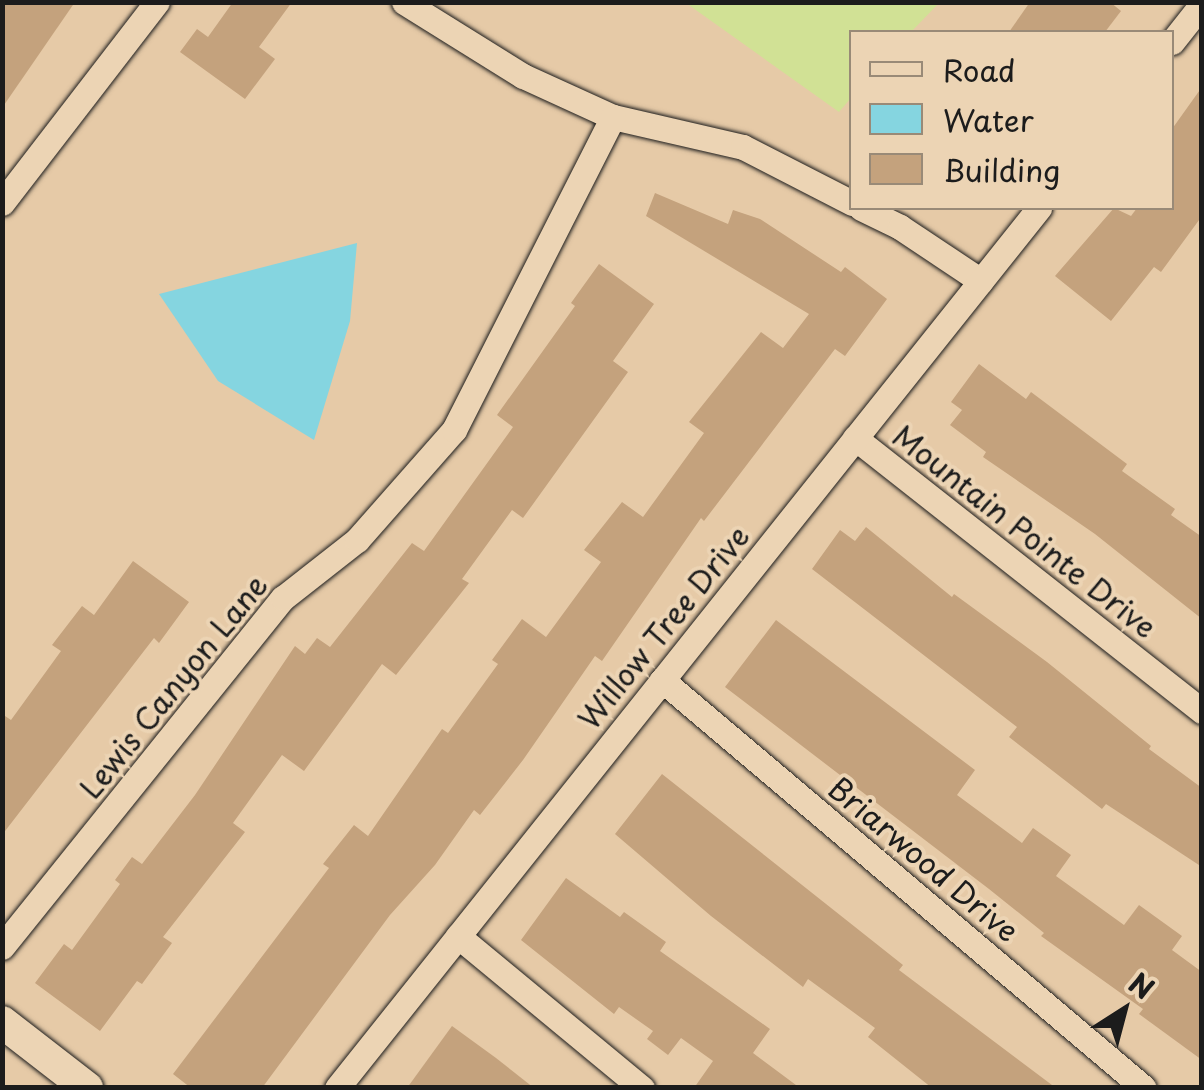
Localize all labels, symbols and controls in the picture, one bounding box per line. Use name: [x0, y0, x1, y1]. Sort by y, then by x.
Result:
legend: [849, 30, 1174, 210]
text: Road: [943, 47, 1016, 92]
text: Water: [943, 97, 1034, 142]
text: Building: [943, 147, 1060, 192]
street label: Mountain Pointe Drive: [886, 417, 1164, 645]
street label: Willow Tree Drive: [569, 517, 757, 737]
street label: Lewis Canyon Lane: [72, 567, 274, 805]
street label: Briarwood Drive: [821, 769, 1027, 949]
north arrow: [1074, 960, 1174, 1060]
text: N: [1120, 961, 1164, 1009]

